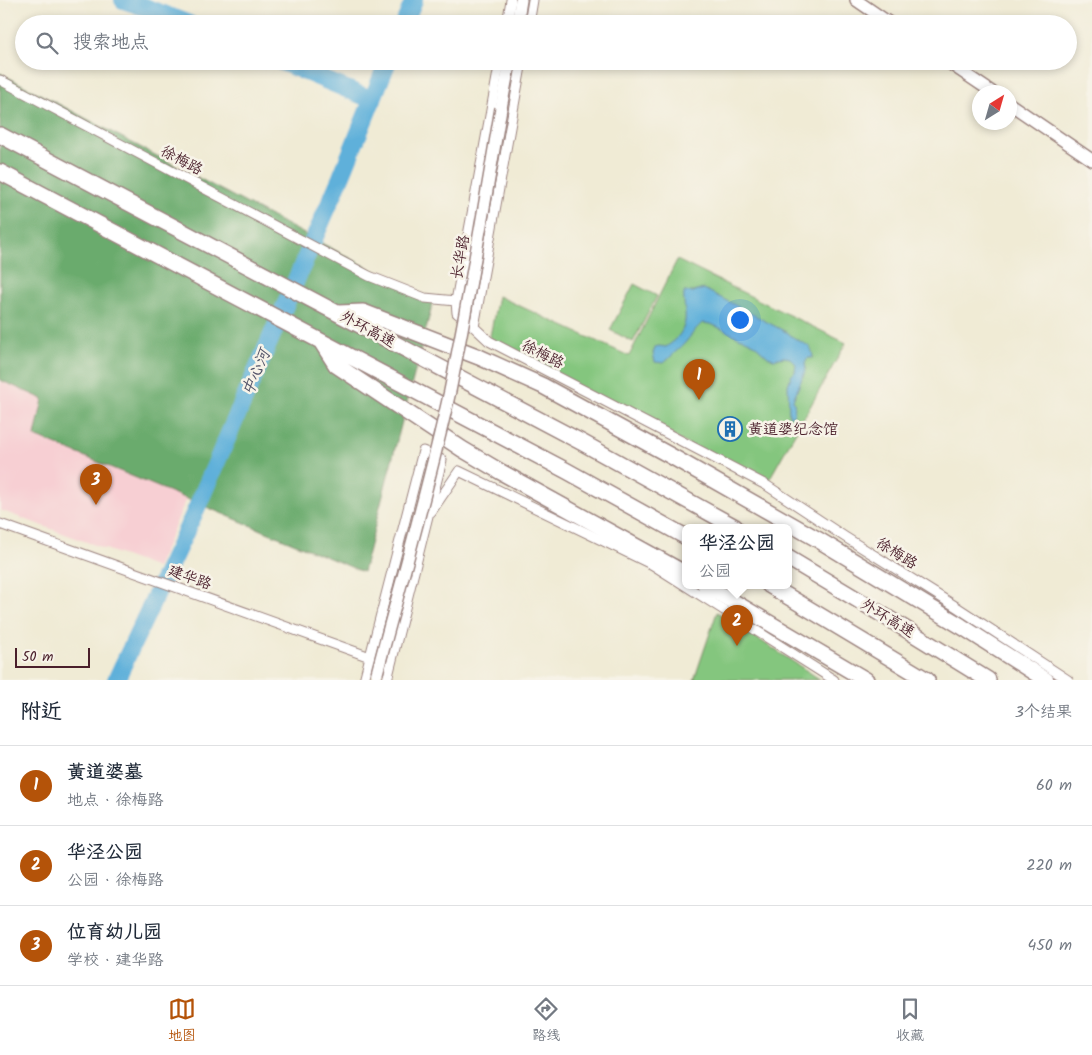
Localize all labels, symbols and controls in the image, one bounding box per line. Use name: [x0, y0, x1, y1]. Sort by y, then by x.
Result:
search box: [15, 15, 1077, 70]
text: 搜索地点: [73, 28, 149, 58]
icon: search: [33, 29, 61, 57]
north arrow: [972, 85, 1017, 130]
street label: 徐梅路: [156, 140, 207, 182]
street label: 长华路: [445, 233, 477, 281]
street label: 外环高速: [335, 305, 400, 355]
your location: [727, 307, 753, 333]
street label: 徐梅路: [517, 334, 568, 376]
water label: 中心河: [235, 343, 278, 400]
pin: 1: [683, 359, 715, 400]
building icon: 黄道婆纪念馆: [717, 416, 743, 442]
place label: 黄道婆纪念馆: [748, 418, 838, 442]
pin: 3: [80, 464, 112, 505]
popup: [682, 524, 792, 589]
text: 华泾公园: [699, 529, 775, 559]
street label: 徐梅路: [871, 532, 922, 576]
street label: 建华路: [164, 559, 215, 597]
text: 公园: [699, 559, 731, 584]
street label: 外环高速: [856, 593, 919, 645]
pin: 2: [721, 605, 753, 646]
scale bar: [15, 645, 90, 668]
text: 50 m: [22, 646, 53, 668]
text: 附近: [20, 696, 62, 729]
text: 3个结果: [1015, 700, 1072, 725]
text: 黄道婆墓: [67, 758, 143, 788]
text: 1: [34, 773, 38, 798]
text: 60 m: [1036, 773, 1072, 798]
text: 地点 · 徐梅路: [67, 788, 164, 813]
text: 华泾公园: [67, 838, 143, 868]
text: 2: [31, 853, 41, 878]
text: 220 m: [1026, 853, 1072, 878]
text: 公园 · 徐梅路: [67, 868, 164, 893]
text: 位育幼儿园: [67, 918, 162, 948]
text: 3: [32, 933, 40, 958]
text: 450 m: [1027, 933, 1072, 958]
text: 学校 · 建华路: [67, 948, 164, 973]
tab: 地图: [168, 995, 196, 1047]
tab: 路线: [532, 995, 560, 1047]
tab: 收藏: [896, 995, 924, 1047]

